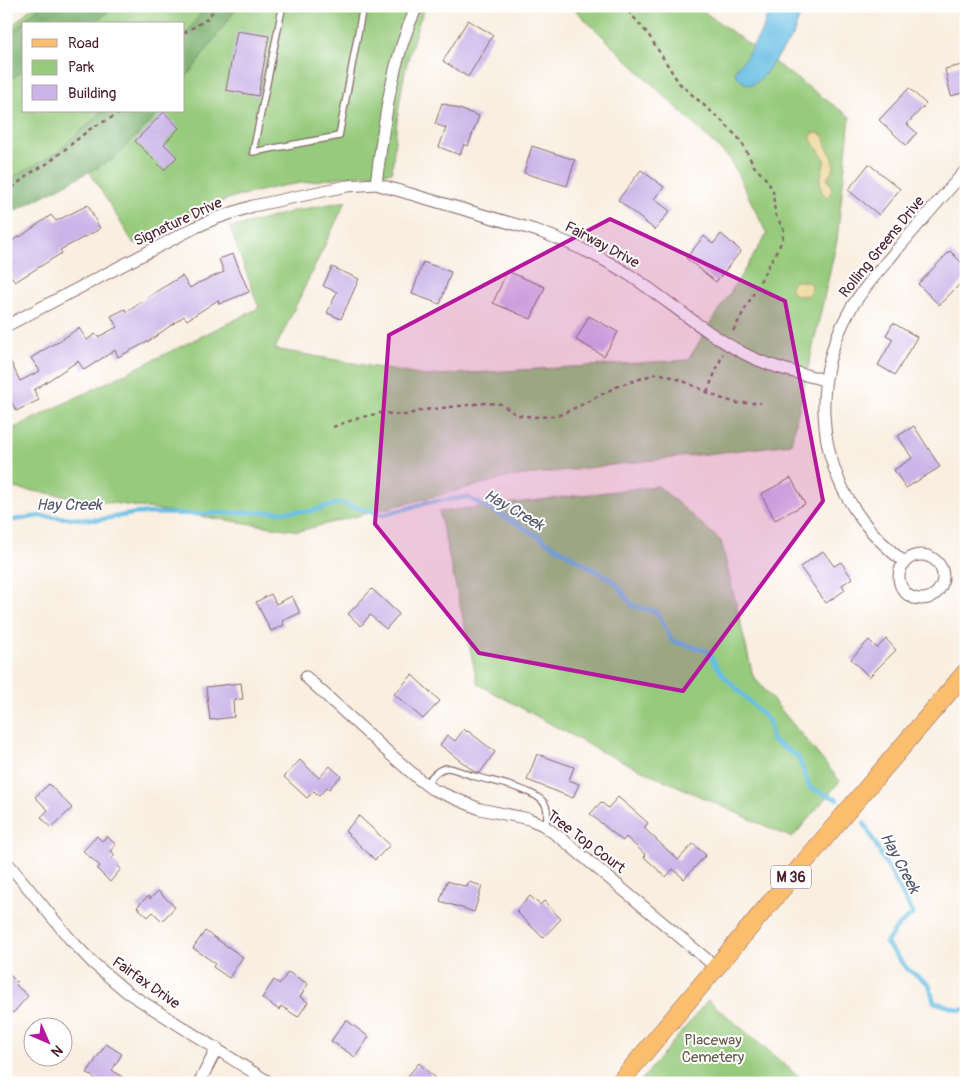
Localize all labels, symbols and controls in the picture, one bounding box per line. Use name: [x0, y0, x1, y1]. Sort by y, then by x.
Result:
legend: [22, 22, 185, 112]
text: Road: [68, 34, 99, 53]
text: Park: [68, 58, 95, 77]
text: Building: [68, 84, 116, 103]
street label: Rolling Greens Drive: [835, 192, 929, 302]
street label: Signature Drive: [131, 193, 226, 251]
street label: Fairway Drive: [561, 217, 643, 273]
water label: Hay Creek: [481, 485, 549, 536]
water label: Hay Creek: [36, 495, 103, 515]
street label: Tree Top Court: [543, 806, 630, 878]
water label: Hay Creek: [876, 829, 925, 898]
road number: M 36: [771, 866, 811, 889]
street label: Fairfax Drive: [108, 953, 184, 1014]
north arrow: [22, 1016, 72, 1066]
park label: Placeway Cemetery: [682, 1031, 745, 1067]
text: N: [47, 1041, 66, 1060]

